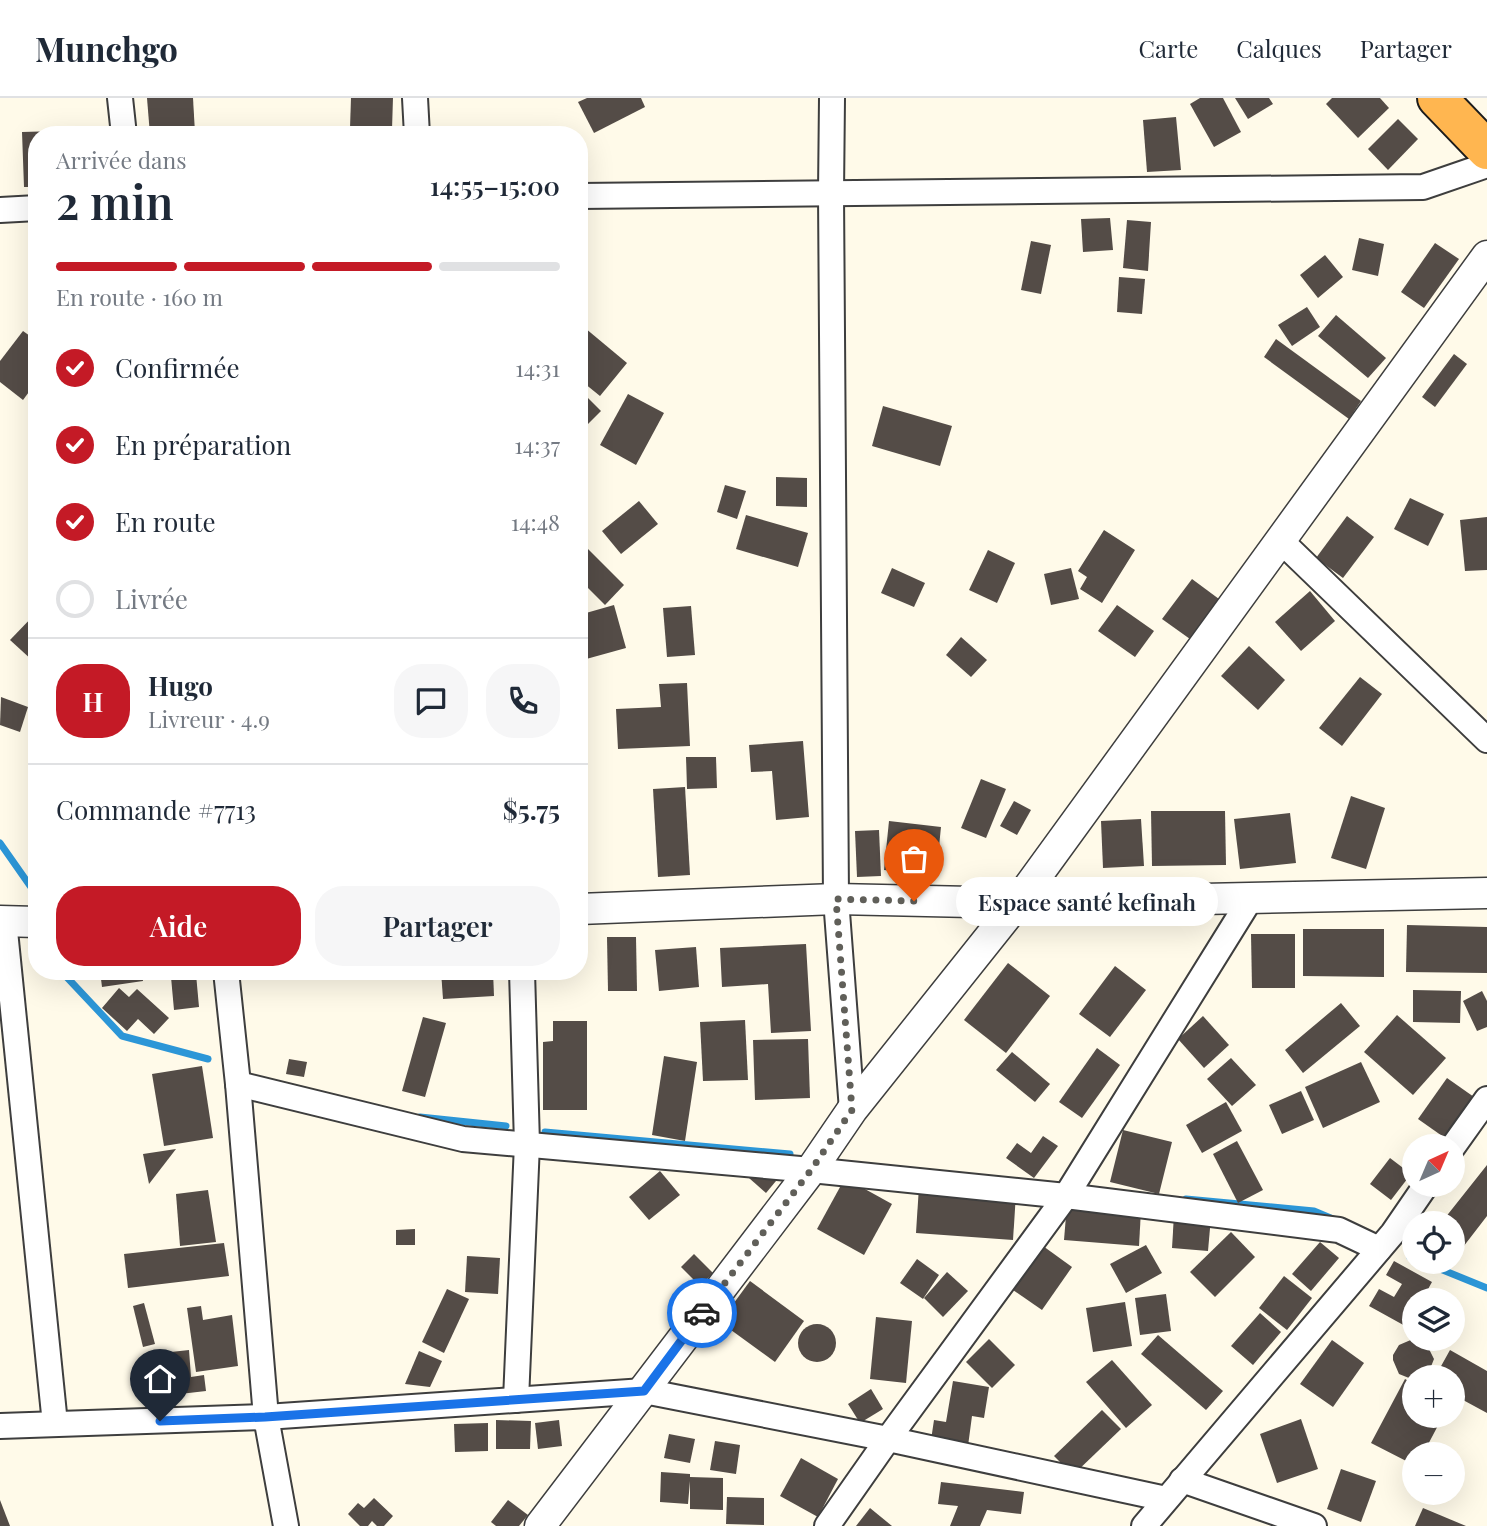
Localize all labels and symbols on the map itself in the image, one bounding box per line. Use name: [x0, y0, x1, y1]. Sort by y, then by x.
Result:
pin: [884, 829, 944, 901]
callout: Espace santé kefinah: [956, 876, 1218, 926]
north arrow: [1402, 1134, 1465, 1197]
courier: [667, 1278, 737, 1348]
pin: [130, 1349, 190, 1421]

